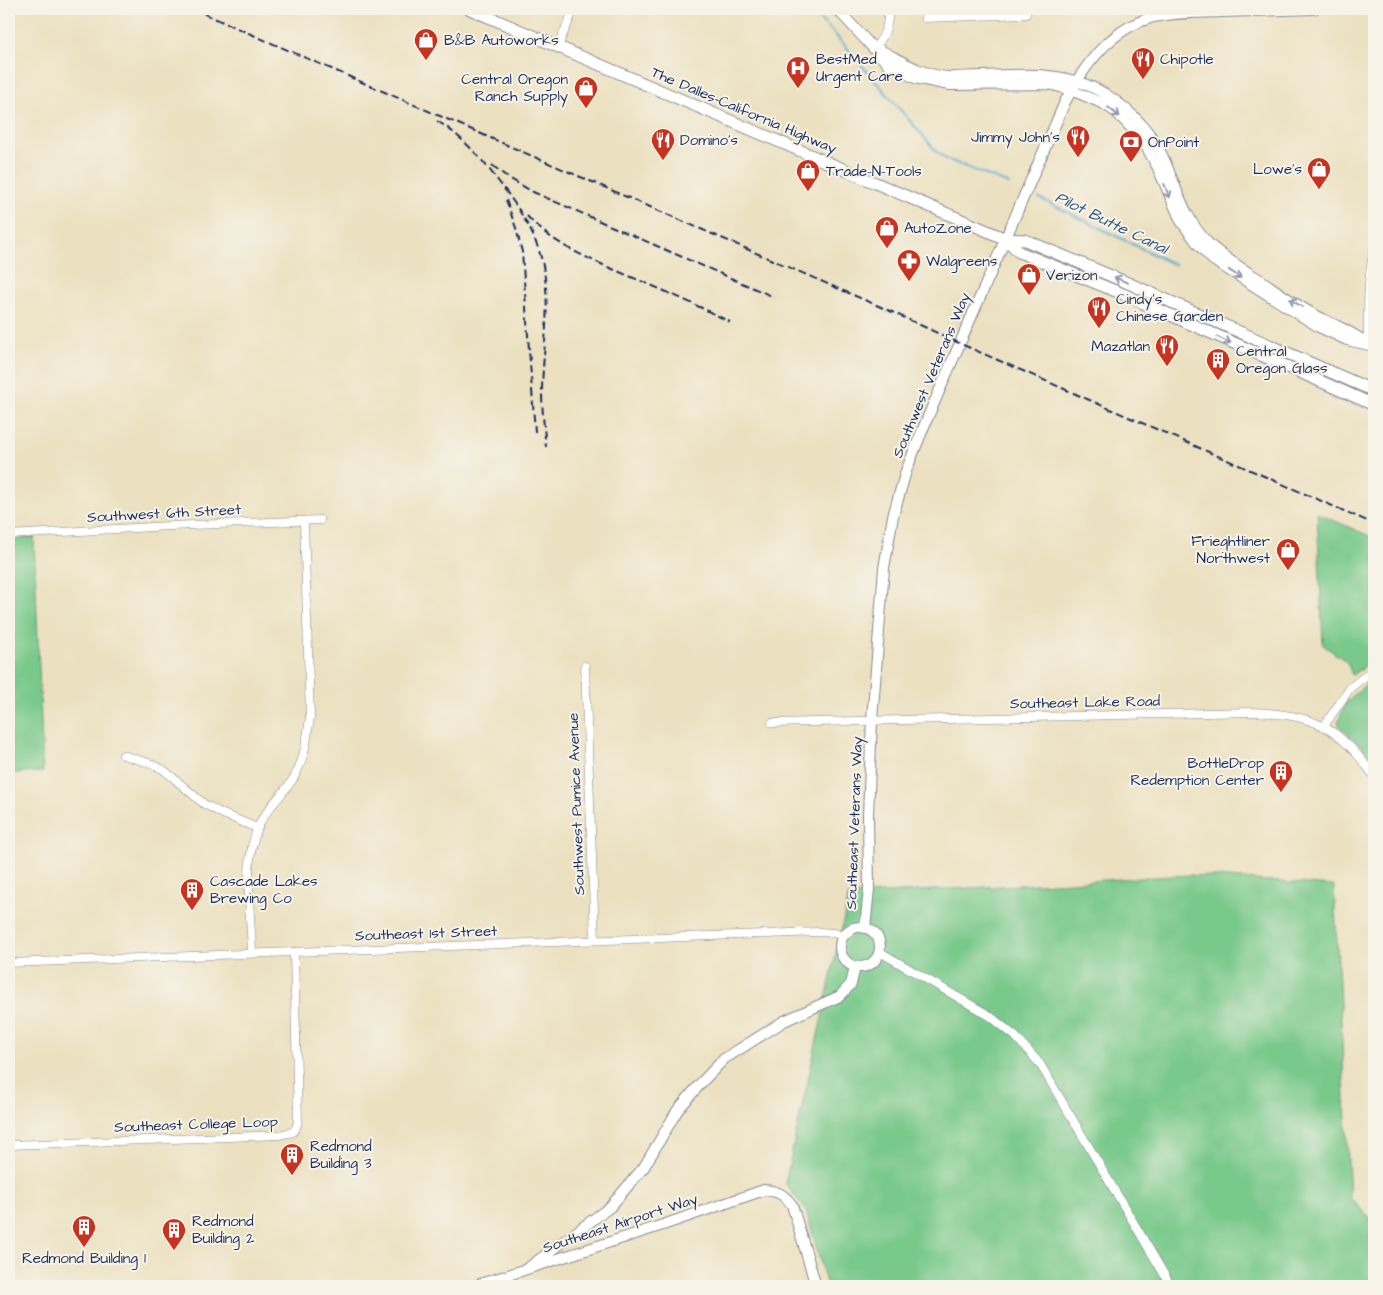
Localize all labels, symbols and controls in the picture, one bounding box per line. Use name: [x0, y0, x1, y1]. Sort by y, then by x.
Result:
shop icon: B&B Autoworks: [413, 27, 439, 61]
place label: B&B Autoworks: [444, 30, 559, 51]
restaurant icon: Chipotle: [1130, 46, 1156, 80]
place label: BestMed Urgent Care: [816, 49, 903, 88]
place label: Chipotle: [1160, 49, 1214, 70]
hospital icon: BestMed Urgent Care: [785, 55, 811, 89]
street label: The Dalles-California Highway: [647, 62, 840, 160]
place label: Central Oregon Ranch Supply: [461, 69, 568, 108]
shop icon: Central Oregon Ranch Supply: [573, 75, 599, 109]
one-way arrow: [1107, 107, 1121, 117]
restaurant icon: Jimmy John's: [1065, 124, 1091, 158]
restaurant icon: Domino's: [650, 127, 676, 161]
place label: Jimmy John's: [971, 127, 1060, 149]
bank icon: OnPoint: [1118, 129, 1144, 163]
place label: Domino's: [680, 130, 738, 151]
place label: OnPoint: [1148, 132, 1199, 153]
shop icon: Lowe's: [1306, 156, 1332, 190]
shop icon: Trade-N-Tools: [795, 158, 821, 192]
place label: Lowe's: [1253, 159, 1302, 180]
place label: Trade-N-Tools: [826, 161, 922, 182]
one-way arrow: [1163, 183, 1173, 198]
water label: Pilot Butte Canal: [1052, 186, 1174, 261]
shop icon: AutoZone: [874, 215, 900, 249]
place label: AutoZone: [904, 218, 972, 239]
pharmacy icon: Walgreens: [896, 248, 922, 282]
place label: Walgreens: [926, 251, 998, 273]
shop icon: Verizon: [1016, 262, 1042, 296]
place label: Verizon: [1046, 265, 1098, 286]
one-way arrow: [1228, 269, 1242, 279]
one-way arrow: [1114, 275, 1129, 285]
street label: Southwest Veterans Way: [887, 289, 977, 461]
place label: Cindy's Chinese Garden: [1116, 289, 1224, 327]
restaurant icon: Cindy's Chinese Garden: [1086, 295, 1112, 329]
one-way arrow: [1289, 297, 1303, 307]
restaurant icon: Mazatlan: [1154, 333, 1180, 367]
one-way arrow: [1216, 335, 1231, 345]
place label: Mazatlan: [1091, 336, 1150, 357]
place label: Central Oregon Glass: [1236, 341, 1328, 380]
building icon: Central Oregon Glass: [1205, 347, 1231, 381]
street label: Southwest 6th Street: [86, 499, 242, 528]
place label: Frieghtliner Northwest: [1191, 531, 1270, 569]
shop icon: Frieghtliner Northwest: [1275, 537, 1301, 571]
street label: Southeast Lake Road: [1010, 691, 1161, 714]
street label: Southwest Pumice Avenue: [563, 712, 590, 896]
street label: Southeast Veterans Way: [841, 736, 869, 910]
place label: BottleDrop Redemption Center: [1130, 753, 1264, 791]
building icon: BottleDrop Redemption Center: [1268, 759, 1294, 793]
place label: Cascade Lakes Brewing Co: [210, 871, 318, 910]
building icon: Cascade Lakes Brewing Co: [179, 877, 205, 911]
street label: Southeast 1st Street: [355, 921, 498, 946]
street label: Southeast College Loop: [114, 1111, 278, 1139]
place label: Redmond Building 3: [310, 1136, 372, 1175]
building icon: Redmond Building 3: [279, 1142, 305, 1176]
street label: Southeast Airport Way: [540, 1188, 701, 1259]
place label: Redmond Building 2: [192, 1211, 255, 1250]
building icon: Redmond Building 1: [71, 1214, 97, 1248]
building icon: Redmond Building 2: [161, 1217, 187, 1251]
place label: Redmond Building 1: [22, 1248, 146, 1270]

